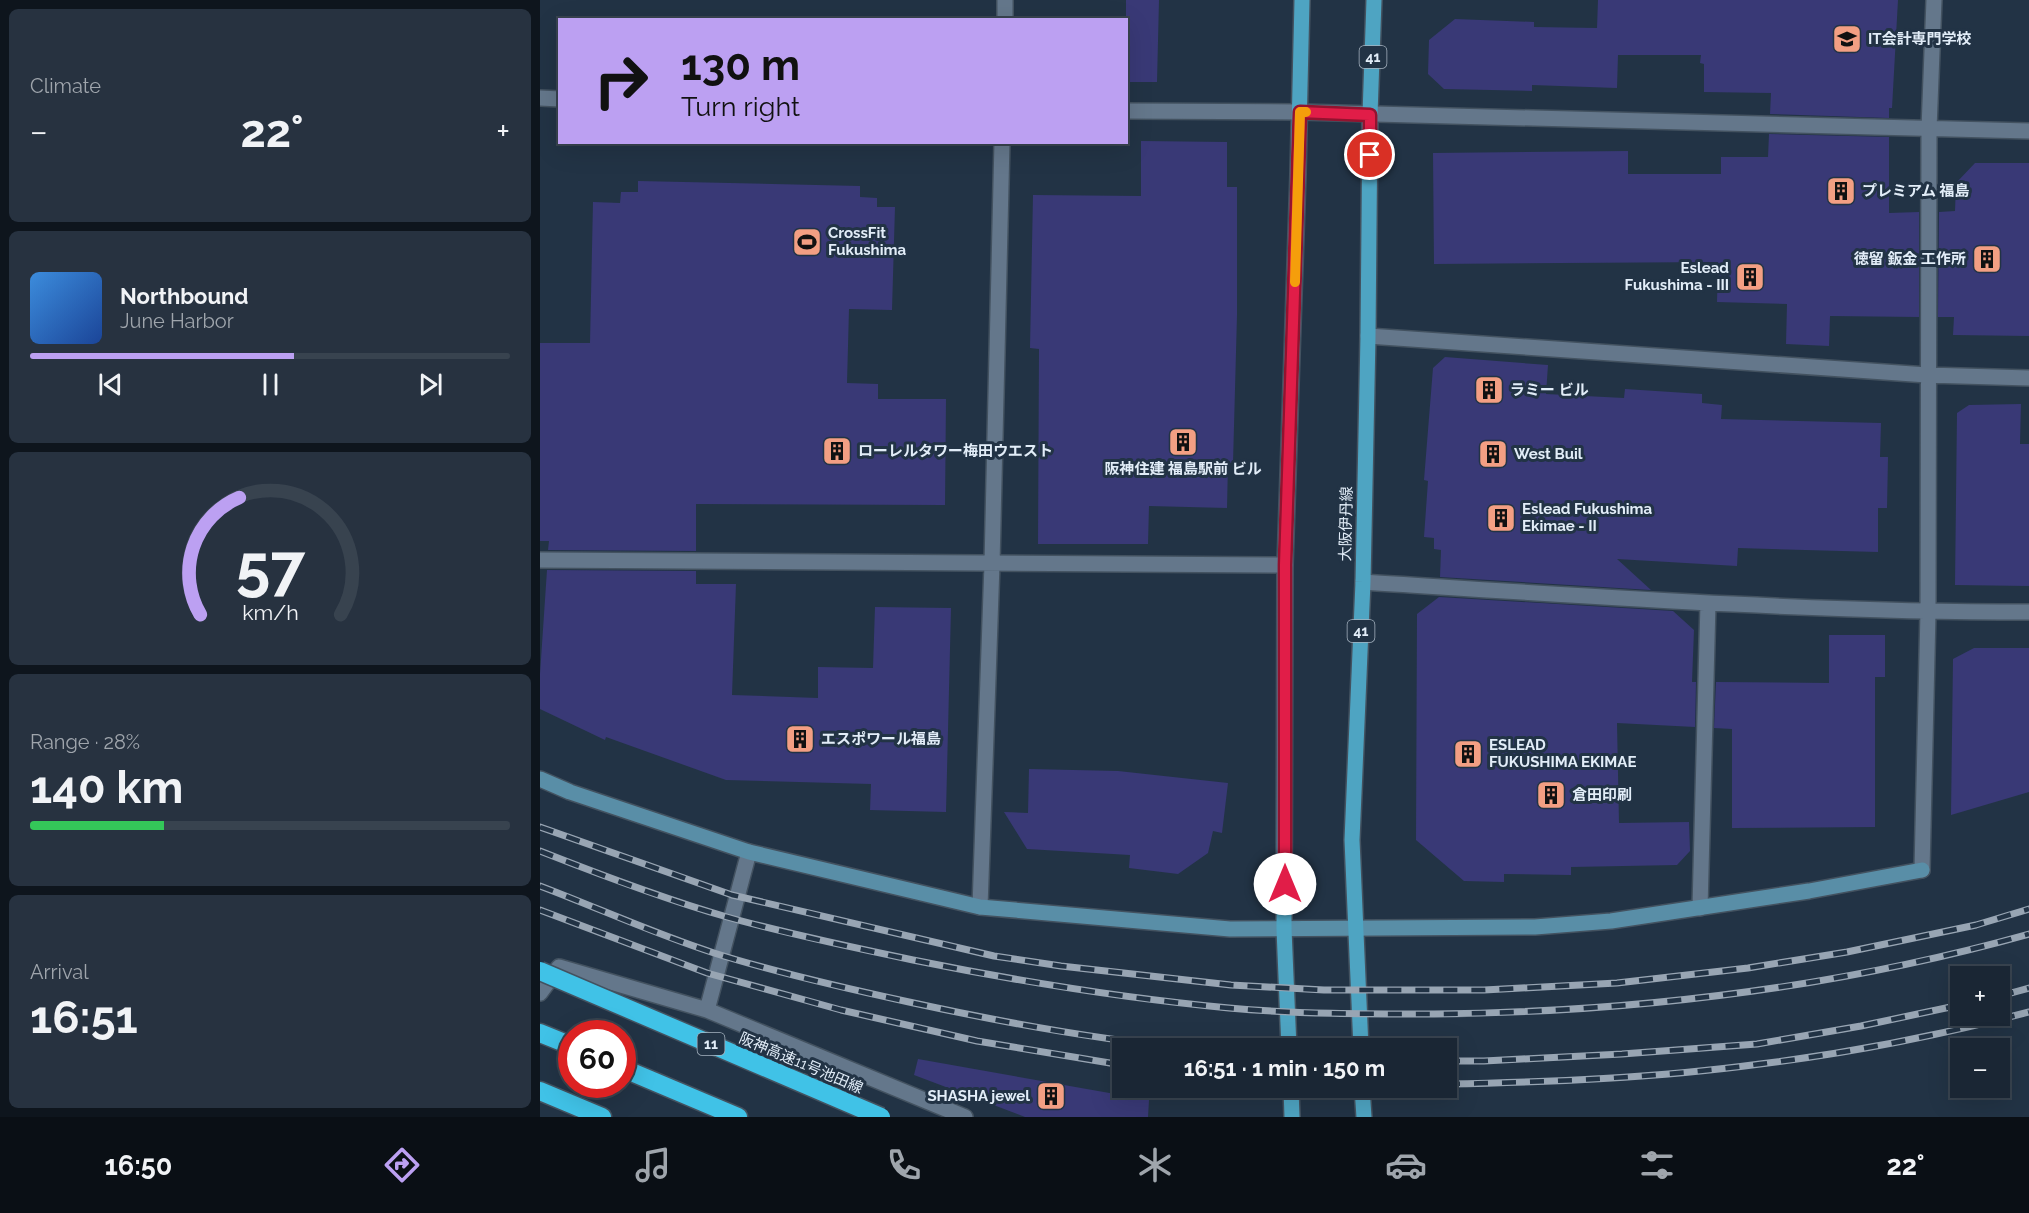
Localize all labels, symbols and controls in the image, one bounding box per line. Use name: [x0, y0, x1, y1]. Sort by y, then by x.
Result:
school or university icon: IT会計専門学校: [1831, 23, 1863, 55]
place label: IT会計専門学校: [1868, 30, 1972, 48]
text: 130 m: [681, 41, 800, 90]
icon: right: [582, 42, 660, 120]
road number: 41: [1360, 46, 1386, 68]
text: Climate: [30, 74, 101, 98]
text: Turn right: [681, 91, 800, 122]
text: 22°: [240, 105, 304, 158]
text: −: [30, 112, 48, 151]
text: +: [496, 112, 510, 151]
pin: [1344, 129, 1395, 180]
icon: arrive: [1353, 138, 1386, 171]
building icon: プレミアム 福島: [1825, 175, 1857, 207]
place label: プレミアム 福島: [1862, 182, 1970, 200]
place label: CrossFit Fukushima: [828, 224, 906, 259]
sports icon: CrossFit Fukushima: [791, 226, 823, 258]
building icon: 徳留 鈑金 工作所: [1971, 243, 2003, 275]
place label: 徳留 鈑金 工作所: [1854, 250, 1966, 268]
place label: Eslead Fukushima - III: [1625, 259, 1729, 294]
building icon: Eslead Fukushima - III: [1734, 261, 1766, 293]
text: Northbound: [120, 283, 249, 309]
text: June Harbor: [120, 309, 234, 333]
icon: previous: [94, 368, 127, 401]
icon: pause: [254, 368, 287, 401]
icon: next: [414, 368, 447, 401]
building icon: ラミー ビル: [1473, 374, 1505, 406]
place label: ラミー ビル: [1510, 381, 1589, 399]
building icon: 阪神住建 福島駅前 ビル: [1167, 426, 1199, 458]
building icon: ローレルタワー梅田ウエスト: [821, 435, 853, 467]
building icon: West Buil: [1477, 438, 1509, 470]
place label: ローレルタワー梅田ウエスト: [858, 442, 1053, 460]
place label: West Buil: [1514, 445, 1583, 463]
place label: 阪神住建 福島駅前 ビル: [1104, 460, 1262, 478]
street label: 大阪伊丹線: [1336, 486, 1356, 562]
place label: Eslead Fukushima Ekimae - II: [1522, 500, 1652, 535]
building icon: Eslead Fukushima Ekimae - II: [1485, 502, 1517, 534]
text: 57: [235, 531, 306, 605]
text: km/h: [242, 601, 298, 626]
road number: 41: [1348, 620, 1374, 642]
building icon: エスポワール福島: [784, 723, 816, 755]
text: Range · 28%: [30, 730, 140, 754]
place label: エスポワール福島: [821, 730, 941, 748]
place label: ESLEAD FUKUSHIMA EKIMAE: [1489, 736, 1636, 771]
building icon: ESLEAD FUKUSHIMA EKIMAE: [1452, 738, 1484, 770]
text: 140 km: [30, 761, 183, 814]
building icon: 倉田印刷: [1535, 779, 1567, 811]
place label: 倉田印刷: [1572, 786, 1632, 804]
position arrow: [1253, 852, 1317, 916]
text: Arrival: [30, 960, 89, 984]
map controls: [1950, 966, 2010, 1098]
button: +: [1950, 966, 2010, 1026]
text: 16:51: [30, 991, 138, 1044]
speed limit sign: 60: [558, 1020, 636, 1098]
street label: 阪神高速11号池田線: [736, 1029, 866, 1097]
road number: 11: [698, 1033, 724, 1055]
button: −: [1950, 1038, 2010, 1098]
text: 16:51 · 1 min · 150 m: [1184, 1055, 1385, 1081]
building icon: SHASHA jewel: [1035, 1080, 1067, 1112]
place label: SHASHA jewel: [927, 1087, 1030, 1105]
icon: directions: [381, 1144, 423, 1186]
icon: music: [632, 1144, 674, 1186]
icon: phone: [883, 1144, 925, 1186]
icon: climate: [1134, 1144, 1176, 1186]
icon: car: [1385, 1144, 1427, 1186]
icon: filters: [1636, 1144, 1678, 1186]
text: 16:50: [104, 1150, 172, 1181]
text: 22°: [1887, 1150, 1925, 1181]

